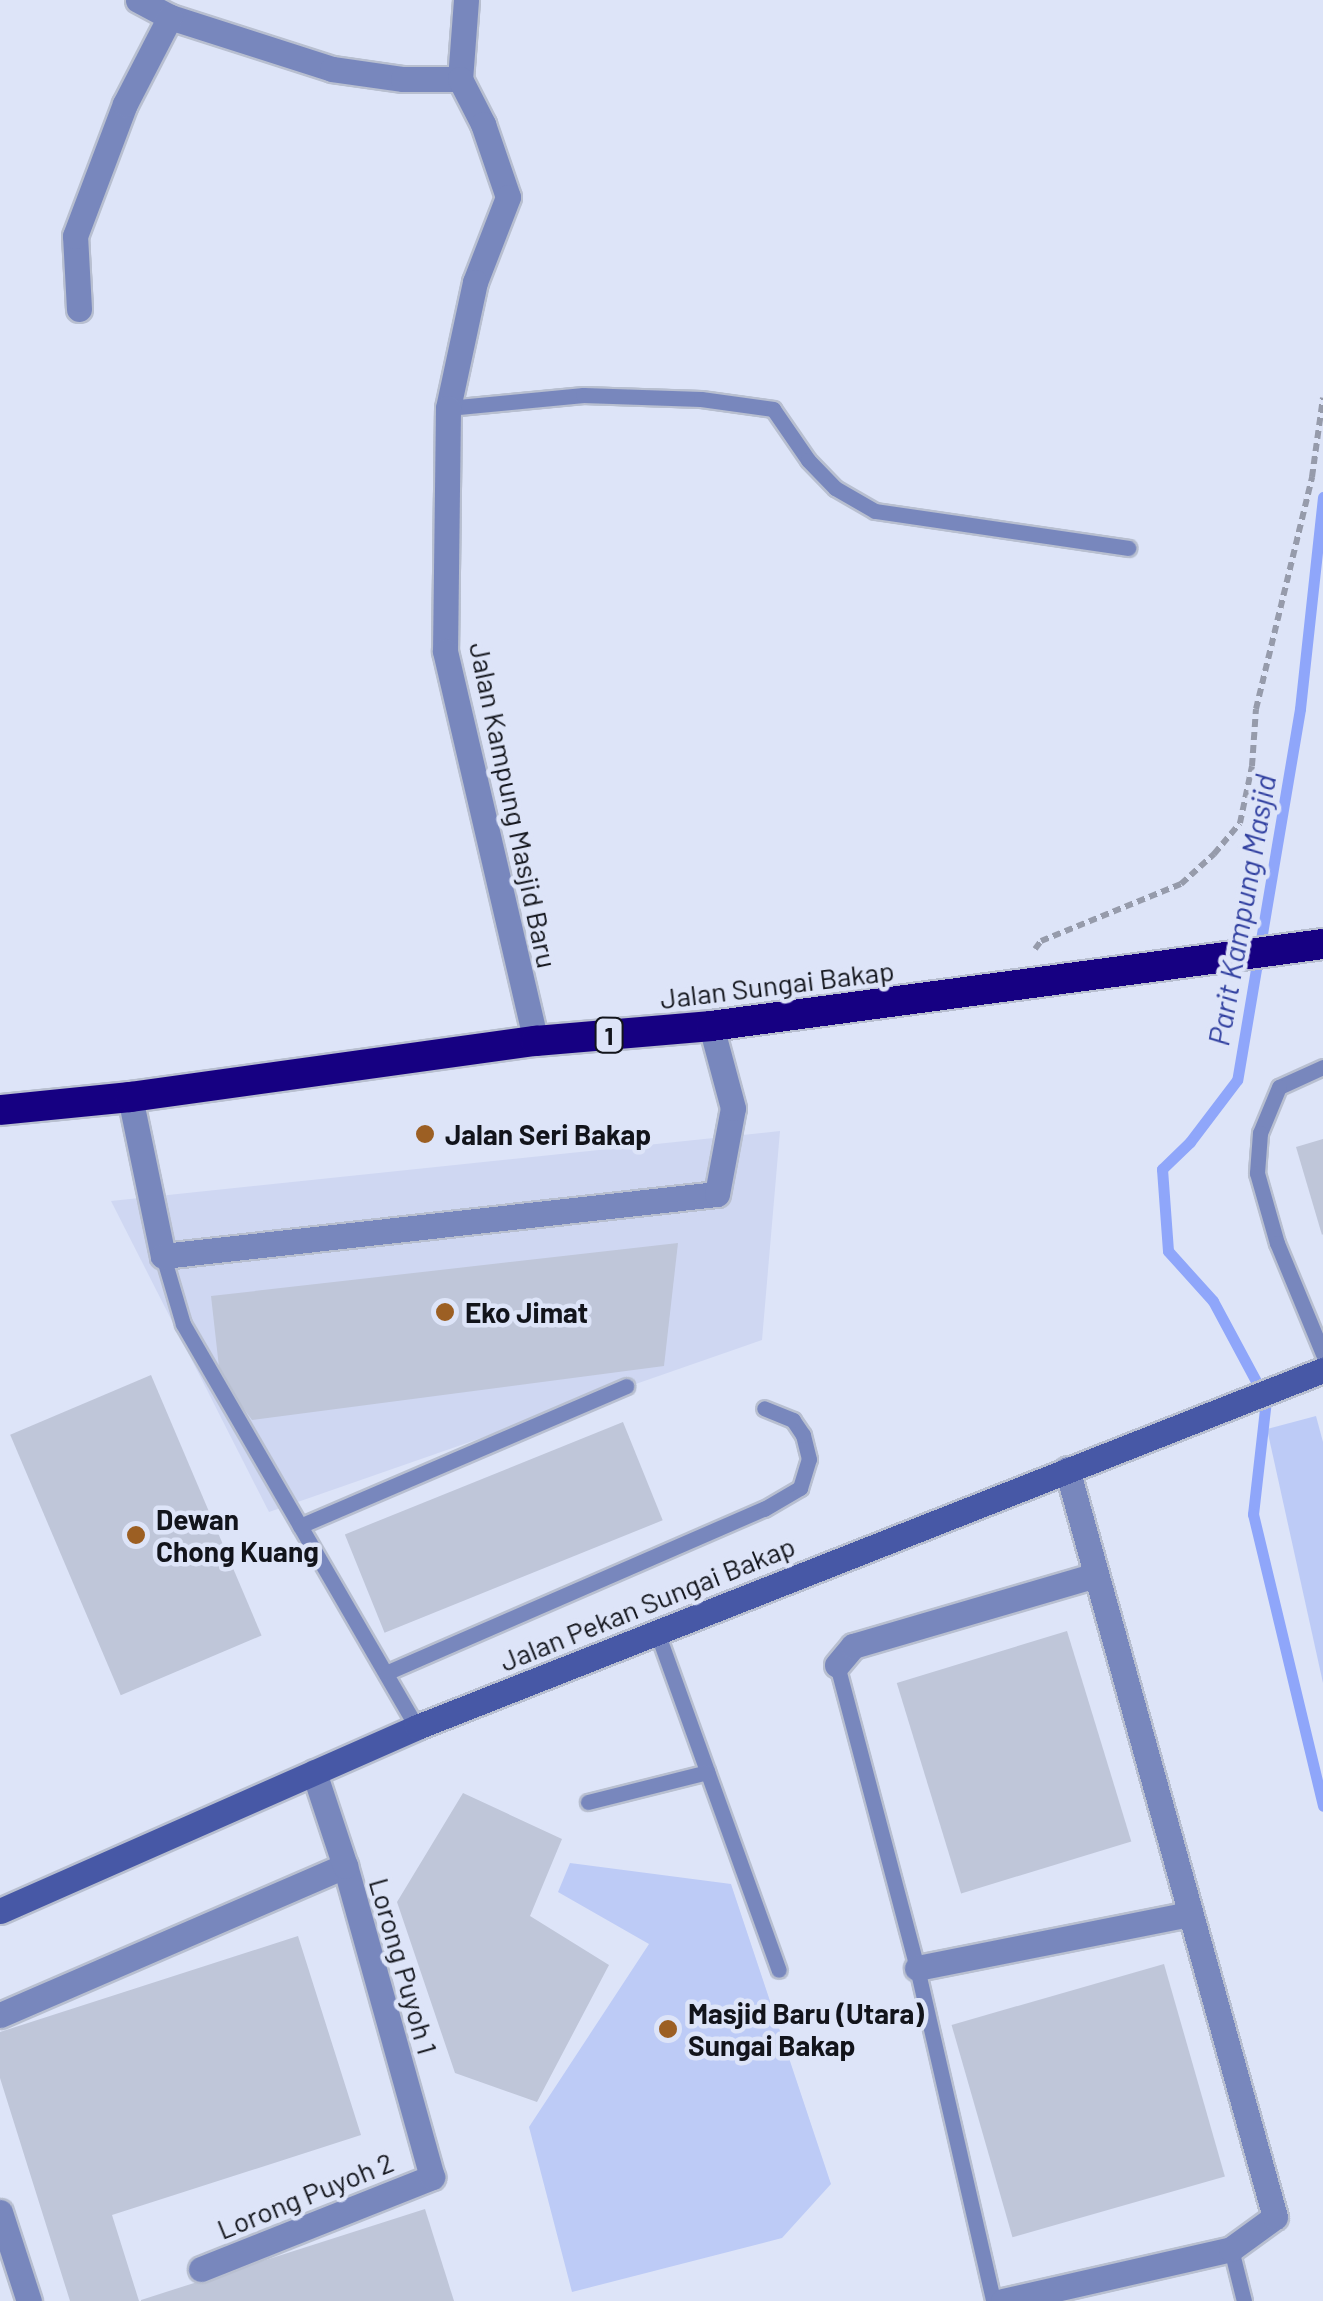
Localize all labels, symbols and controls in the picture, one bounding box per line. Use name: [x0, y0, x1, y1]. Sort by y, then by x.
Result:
street label: Jalan Kampung Masjid Baru: [463, 639, 565, 971]
water label: Parit Kampung Masjid: [1199, 772, 1283, 1048]
street label: Jalan Sungai Bakap: [658, 953, 896, 1015]
road number: 1: [594, 1015, 624, 1055]
place label: Jalan Seri Bakap: [445, 1117, 651, 1151]
marker: Jalan Seri Bakap: [414, 1123, 436, 1145]
place label: Eko Jimat: [465, 1295, 588, 1329]
marker: Eko Jimat: [434, 1301, 456, 1323]
place label: Dewan Chong Kuang: [156, 1502, 319, 1568]
marker: Dewan Chong Kuang: [125, 1524, 147, 1546]
street label: Jalan Pekan Sungai Bakap: [494, 1528, 800, 1678]
street label: Lorong Puyoh 1: [363, 1874, 445, 2058]
place label: Masjid Baru (Utara) Sungai Bakap: [688, 1996, 924, 2062]
marker: Masjid Baru (Utara) Sungai Bakap: [657, 2018, 679, 2040]
street label: Lorong Puyoh 2: [212, 2144, 398, 2246]

